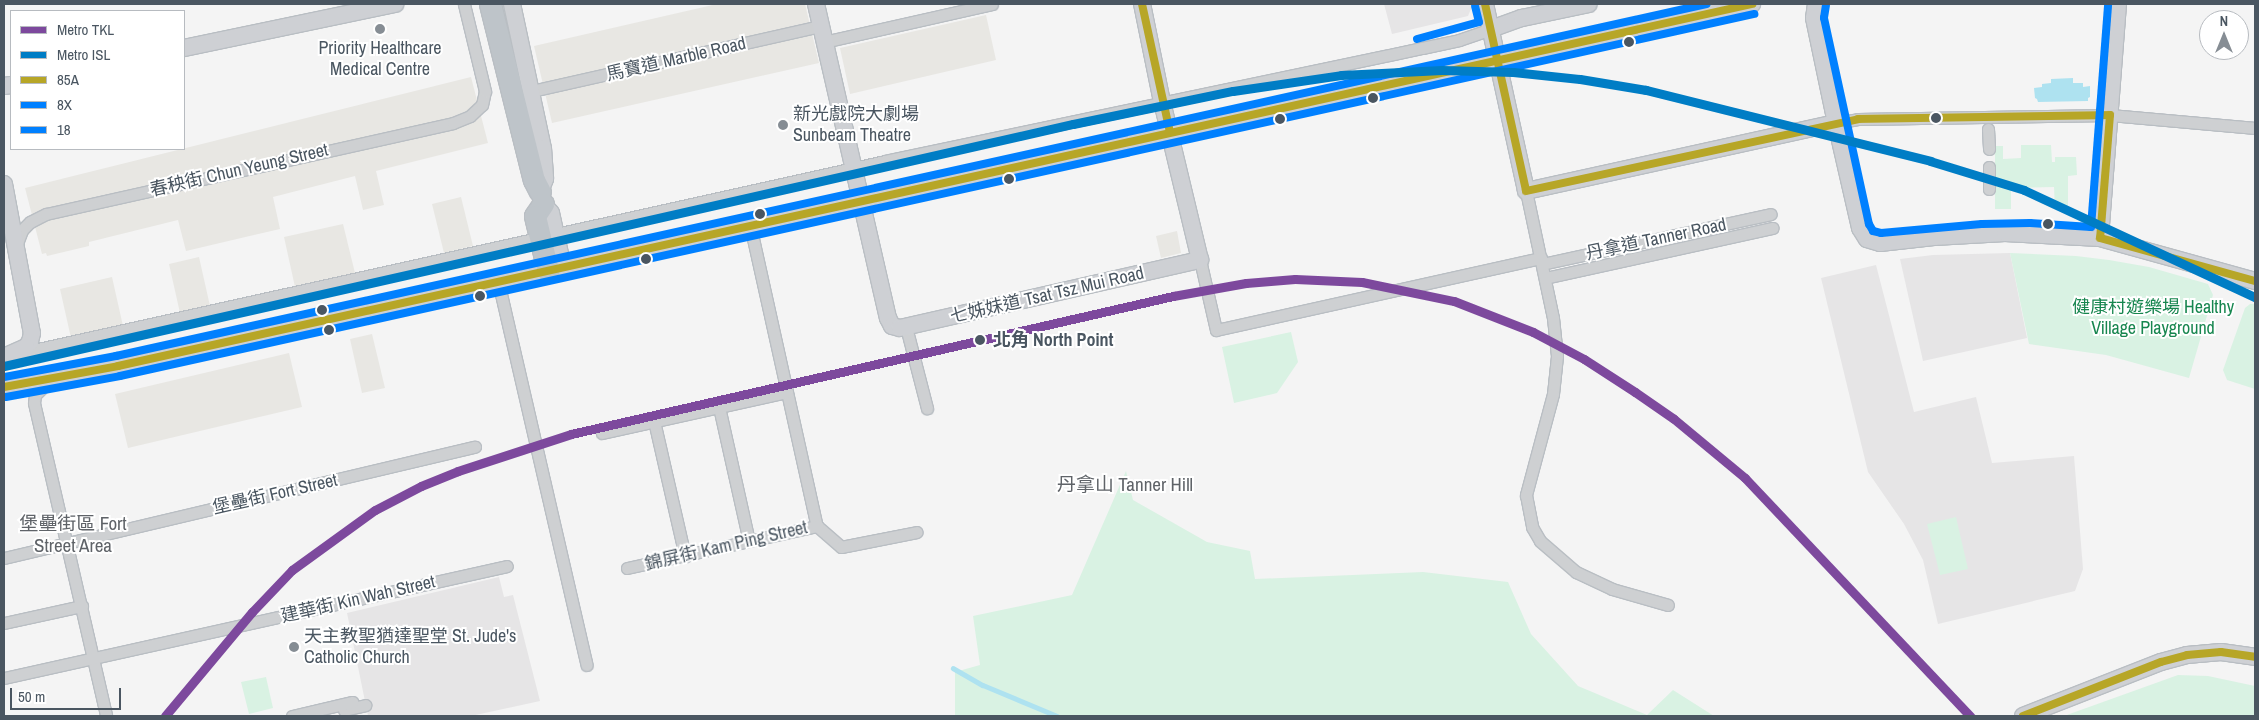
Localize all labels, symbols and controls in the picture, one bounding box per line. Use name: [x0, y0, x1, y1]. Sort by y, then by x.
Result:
legend: [10, 10, 185, 150]
north arrow: [2199, 10, 2249, 60]
text: N: [2220, 12, 2228, 30]
text: Metro TKL: [57, 19, 114, 40]
marker: Priority Healthcare Medical Centre: [373, 22, 387, 36]
street label: 馬寶道 Marble Road: [604, 32, 748, 86]
unlabelled marker: [1624, 37, 1634, 47]
place label: Priority Healthcare Medical Centre: [318, 38, 442, 80]
text: Metro ISL: [57, 44, 110, 65]
text: 85A: [57, 69, 79, 90]
unlabelled marker: [1368, 93, 1378, 103]
text: 8X: [57, 94, 72, 115]
place label: 新光戲院大劇場 Sunbeam Theatre: [793, 104, 919, 146]
unlabelled marker: [1931, 113, 1941, 123]
unlabelled marker: [1275, 114, 1285, 124]
text: 18: [57, 119, 71, 140]
marker: 新光戲院大劇場 Sunbeam Theatre: [777, 119, 789, 131]
street label: 春秧街 Chun Yeung Street: [148, 139, 330, 201]
unlabelled marker: [1004, 174, 1014, 184]
unlabelled marker: [755, 209, 765, 219]
street label: 丹拿道 Tanner Road: [1584, 214, 1728, 264]
unlabelled marker: [2043, 219, 2053, 229]
unlabelled marker: [641, 254, 651, 264]
street label: 七姊妹道 Tsat Tsz Mui Road: [948, 262, 1146, 328]
unlabelled marker: [475, 291, 485, 301]
park label: 健康村遊樂場 Healthy Village Playground: [2072, 297, 2234, 340]
unlabelled marker: [317, 305, 327, 315]
unlabelled marker: [324, 325, 334, 335]
place label: 北角 North Point: [993, 329, 1113, 351]
marker: 北角 North Point: [971, 331, 989, 349]
street label: 堡壘街 Fort Street: [211, 469, 339, 519]
district label: 丹拿山 Tanner Hill: [1057, 474, 1193, 496]
district label: 堡壘街區 Fort Street Area: [19, 513, 127, 557]
street label: 錦屏街 Kam Ping Street: [642, 517, 810, 575]
street label: 建華街 Kin Wah Street: [279, 571, 437, 627]
place label: 天主教聖猶達聖堂 St. Jude's Catholic Church: [304, 626, 516, 669]
marker: 天主教聖猶達聖堂 St. Jude's Catholic Church: [288, 641, 300, 653]
scale bar: [12, 678, 124, 710]
text: 50 m: [18, 686, 45, 707]

